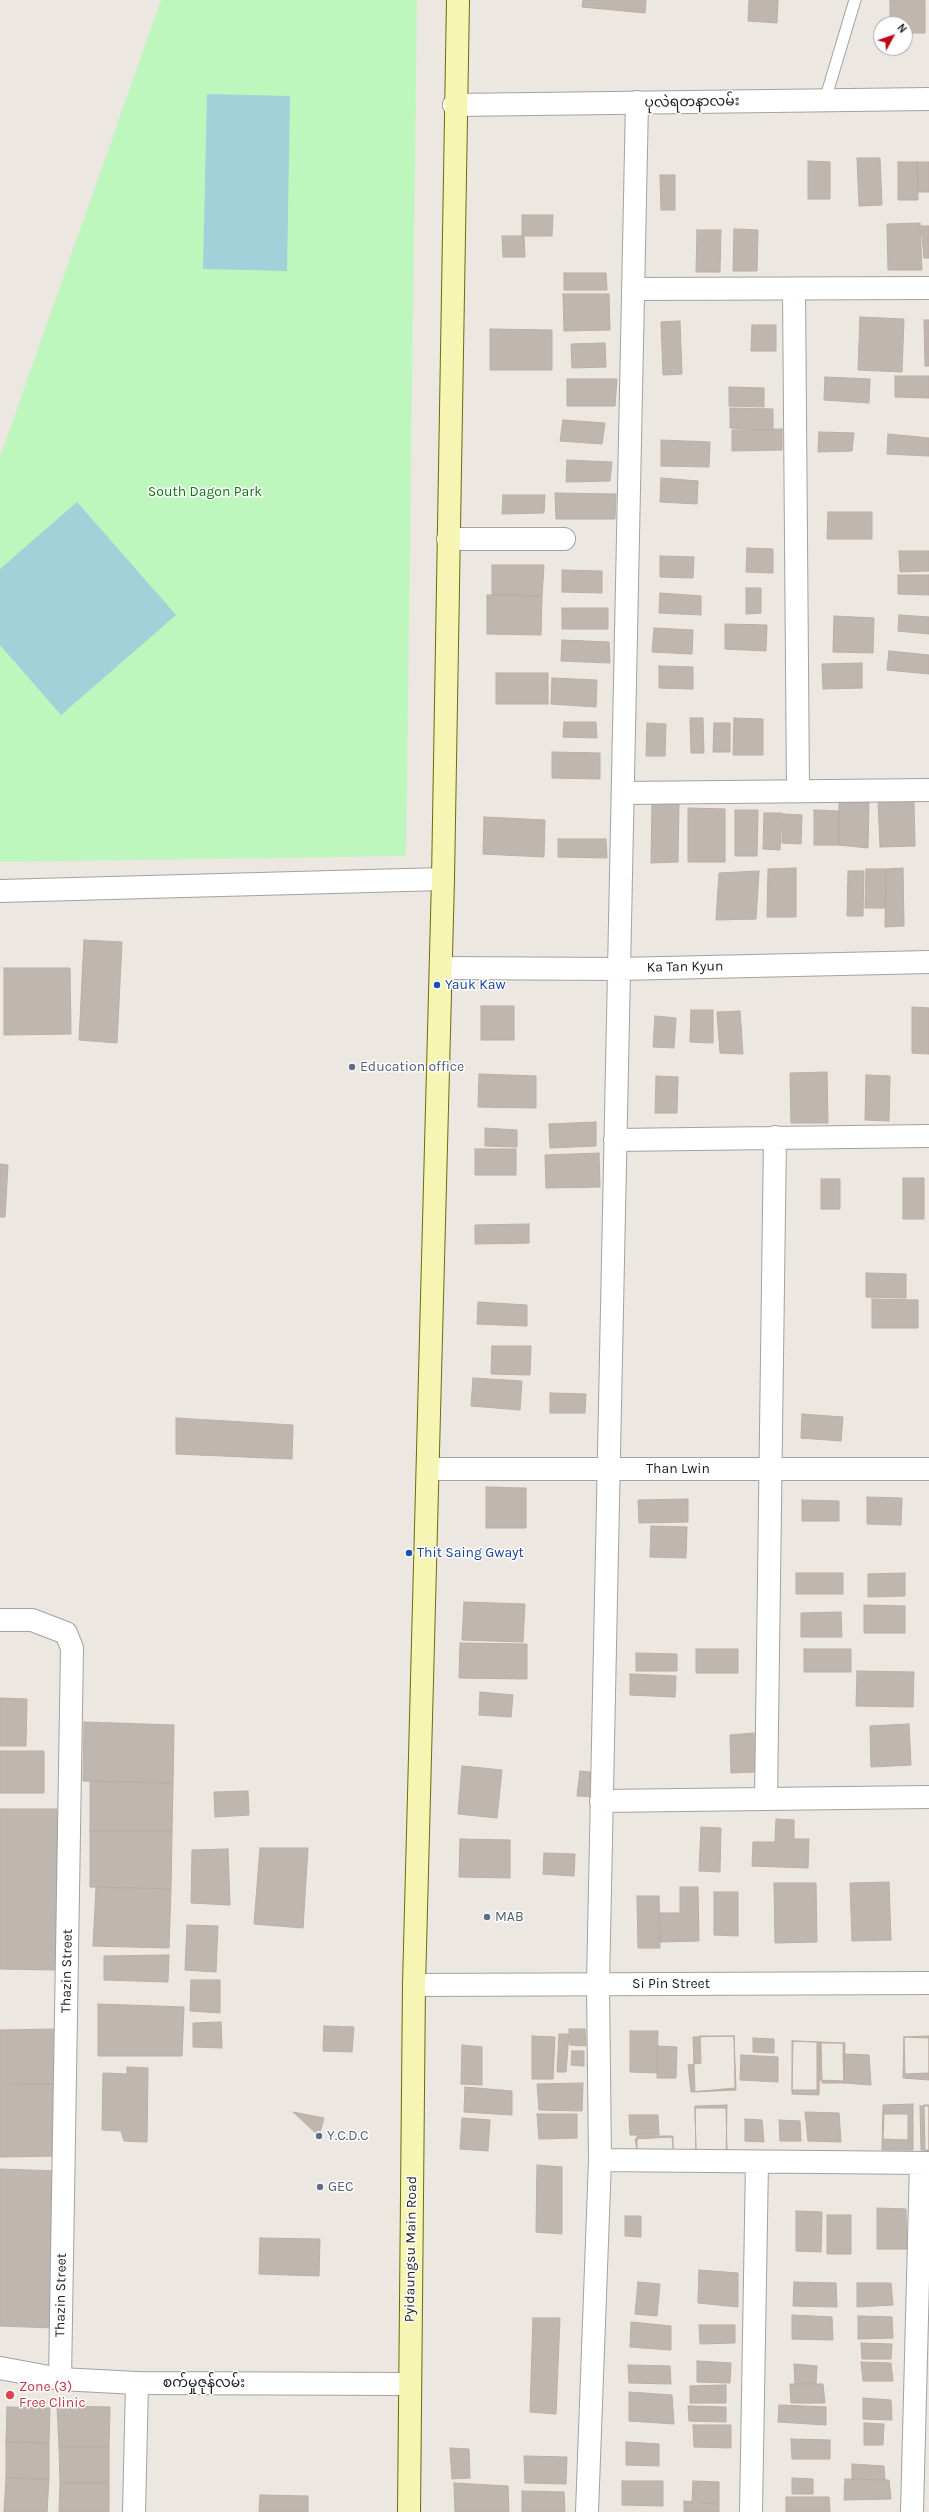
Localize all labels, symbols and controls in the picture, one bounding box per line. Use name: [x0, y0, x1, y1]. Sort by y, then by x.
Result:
north arrow: [873, 16, 913, 56]
text: N: [894, 21, 909, 36]
street label: ပုလဲရတနာလမ်း: [644, 93, 740, 111]
park label: South Dagon Park: [148, 484, 262, 500]
street label: Ka Tan Kyun: [646, 958, 724, 976]
place label: Yauk Kaw: [445, 977, 506, 993]
marker: Yauk Kaw: [432, 980, 442, 990]
place label: Education office: [360, 1059, 464, 1075]
marker: Education office: [347, 1062, 357, 1072]
street label: Than Lwin: [646, 1461, 710, 1477]
place label: Thit Saing Gwayt: [417, 1545, 524, 1561]
marker: Thit Saing Gwayt: [404, 1548, 414, 1558]
place label: MAB: [495, 1909, 524, 1925]
marker: MAB: [482, 1912, 492, 1922]
street label: Thazin Street: [58, 1929, 76, 2013]
street label: Si Pin Street: [632, 1976, 710, 1992]
place label: Y.C.D.C: [327, 2128, 369, 2144]
marker: Y.C.D.C: [314, 2131, 324, 2141]
street label: Pyidaungsu Main Road: [401, 2176, 421, 2322]
place label: GEC: [328, 2179, 353, 2195]
marker: GEC: [315, 2182, 325, 2192]
street label: Thazin Street: [52, 2253, 70, 2337]
street label: စက်မှုဇုန်လမ်း: [163, 2375, 245, 2391]
place label: Zone (3) Free Clinic: [19, 2379, 86, 2412]
marker: Zone (3) Free Clinic: [4, 2389, 16, 2401]

